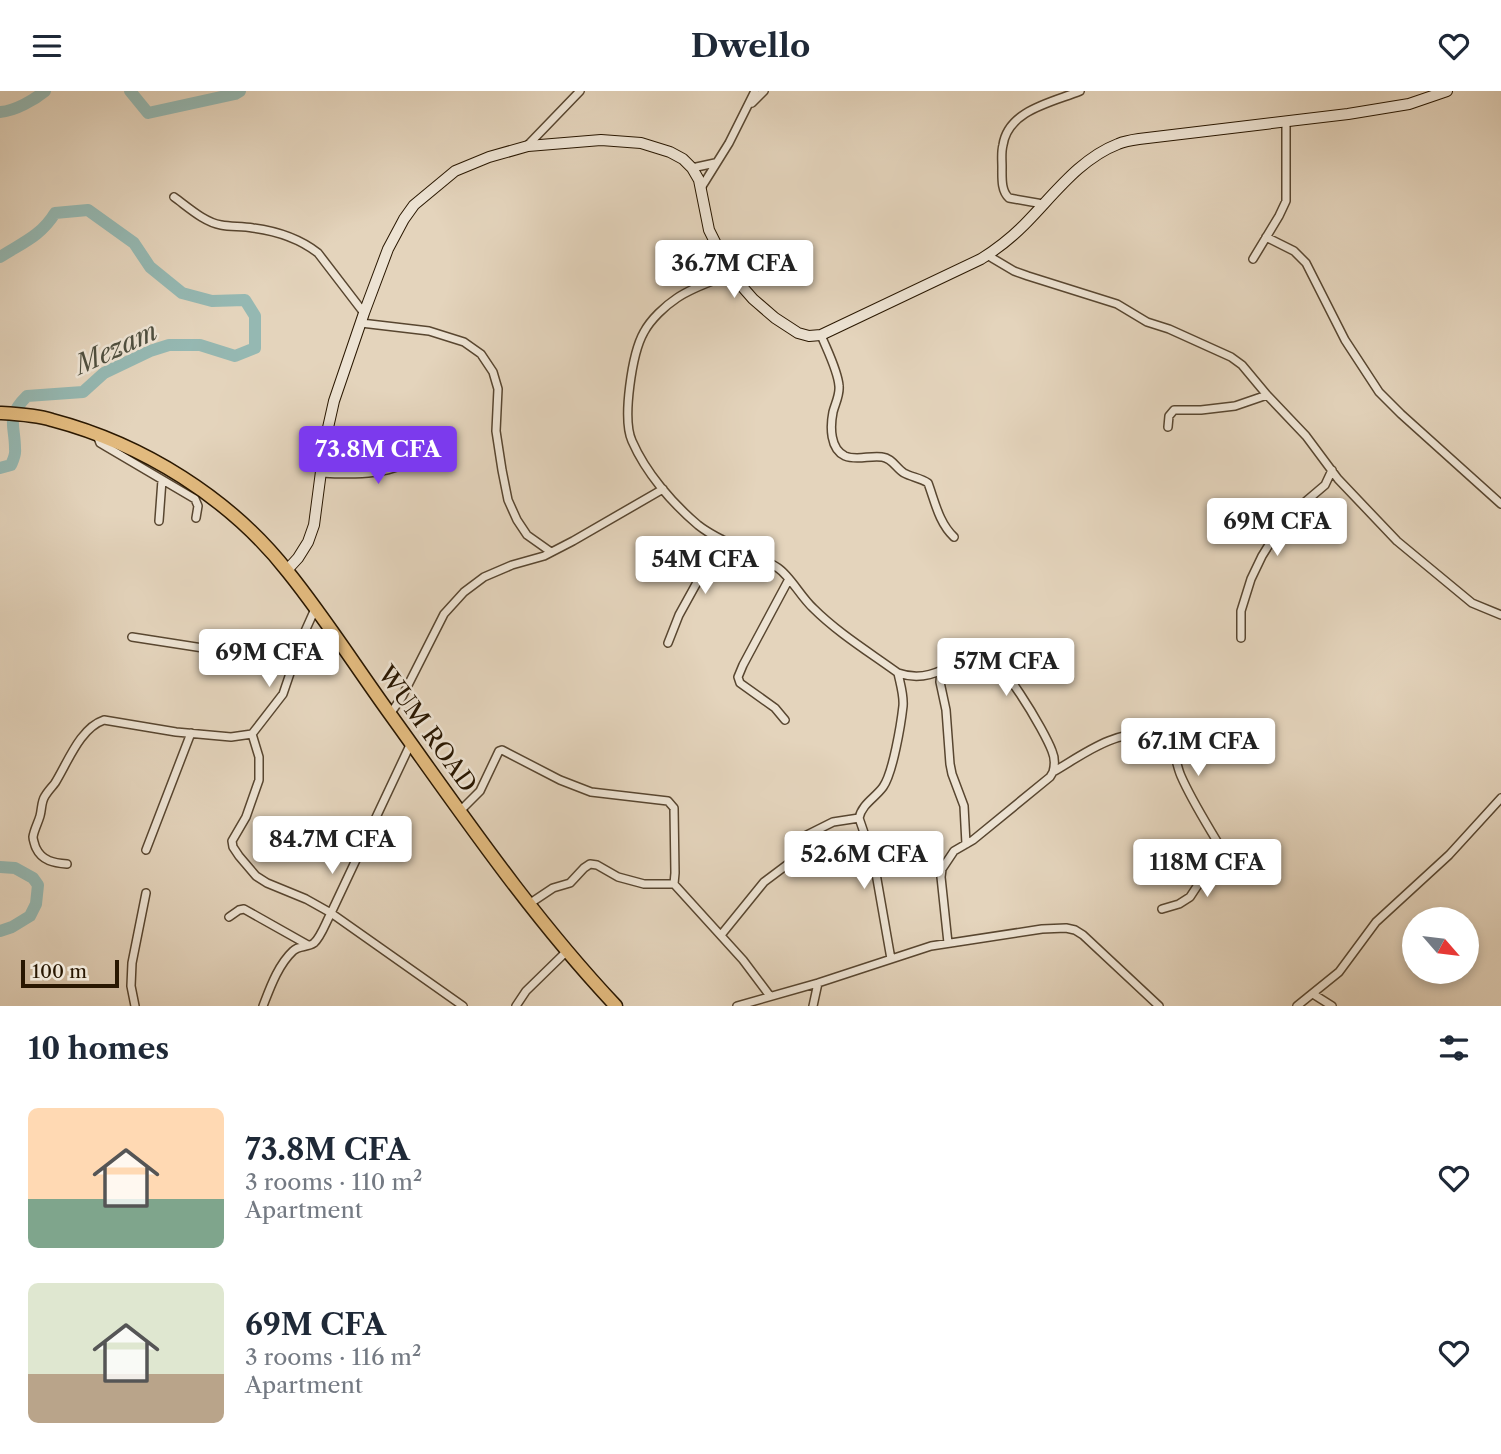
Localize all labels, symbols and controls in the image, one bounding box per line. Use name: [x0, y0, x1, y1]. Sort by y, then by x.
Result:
text: Dwello: [691, 26, 810, 65]
icon: menu: [28, 27, 66, 65]
icon: heart: [1435, 27, 1473, 65]
pin: 36.7M CFA: [654, 241, 814, 300]
text: 36.7M CFA: [671, 249, 797, 277]
water label: Mezam: [67, 315, 163, 382]
pin: 73.8M CFA: [298, 427, 458, 486]
text: 73.8M CFA: [315, 435, 441, 463]
pin: 69M CFA: [1212, 498, 1342, 558]
text: 69M CFA: [1223, 507, 1331, 535]
pin: 54M CFA: [640, 537, 770, 596]
text: 54M CFA: [651, 545, 759, 573]
pin: 69M CFA: [204, 629, 334, 689]
text: 69M CFA: [215, 638, 323, 666]
pin: 57M CFA: [941, 639, 1071, 698]
text: 57M CFA: [953, 647, 1059, 675]
street label: WUM ROAD: [371, 659, 483, 798]
pin: 67.1M CFA: [1118, 719, 1278, 778]
text: 67.1M CFA: [1137, 727, 1259, 755]
pin: 84.7M CFA: [252, 817, 412, 876]
text: 84.7M CFA: [269, 825, 395, 853]
pin: 52.6M CFA: [784, 831, 944, 891]
pin: 118M CFA: [1135, 839, 1279, 899]
text: 52.6M CFA: [800, 840, 928, 868]
text: 118M CFA: [1149, 848, 1265, 876]
north arrow: [1402, 907, 1479, 983]
map controls: [1402, 907, 1479, 984]
scale bar: [21, 957, 119, 989]
text: 100 m: [32, 960, 87, 983]
icon: filters: [1435, 1029, 1473, 1067]
text: 10 homes: [28, 1030, 169, 1067]
text: 73.8M CFA: [245, 1131, 410, 1168]
icon: home: [84, 1136, 168, 1220]
icon: heart: [1435, 1159, 1473, 1197]
text: 3 rooms · 110 m²: [245, 1168, 422, 1196]
text: Apartment: [245, 1196, 363, 1224]
text: 69M CFA: [245, 1306, 386, 1343]
icon: home: [84, 1311, 168, 1395]
icon: heart: [1435, 1334, 1473, 1372]
text: 3 rooms · 116 m²: [245, 1343, 421, 1371]
text: Apartment: [245, 1371, 363, 1399]

